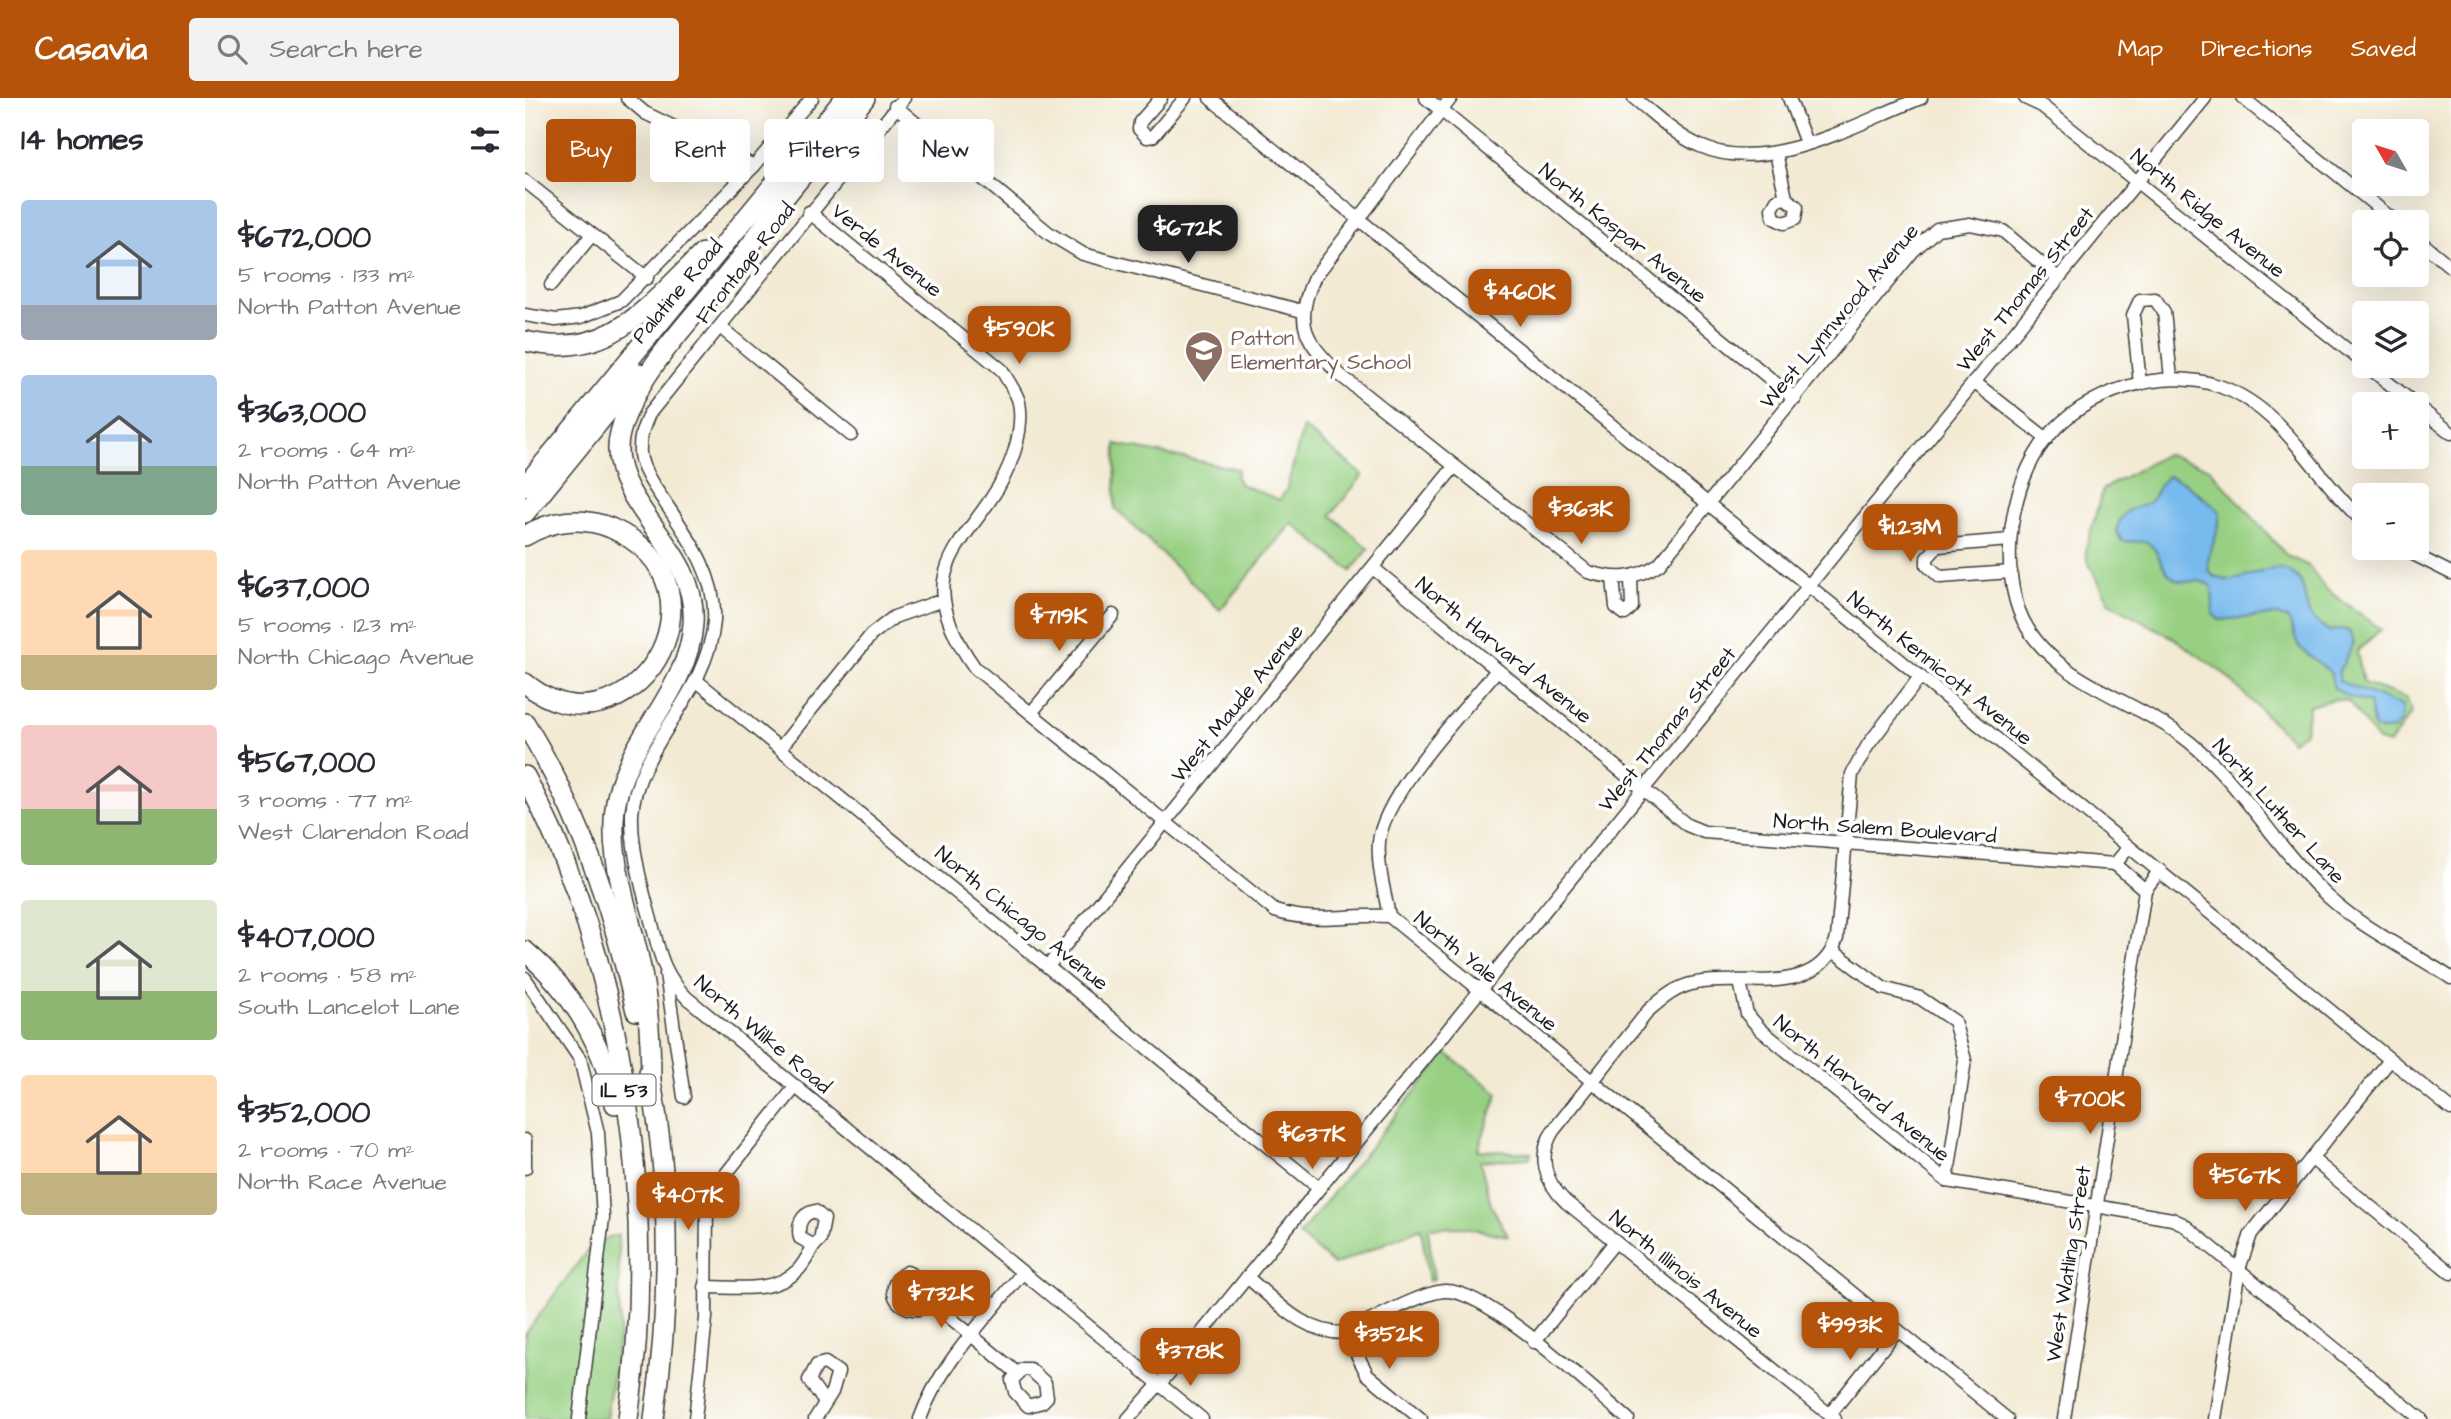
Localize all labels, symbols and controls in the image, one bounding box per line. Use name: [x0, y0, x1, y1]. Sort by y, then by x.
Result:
search box: [189, 18, 679, 81]
text: Casavia: [35, 26, 147, 72]
icon: search: [213, 30, 251, 68]
text: Search here: [269, 31, 423, 67]
text: Map: [2118, 32, 2163, 66]
text: Directions: [2201, 32, 2313, 66]
text: Saved: [2351, 32, 2416, 66]
text: 14 homes: [21, 119, 144, 161]
chip: Buy: [546, 119, 636, 182]
chip: Rent: [650, 119, 750, 182]
chip: Filters: [764, 119, 884, 182]
chip: New: [898, 119, 994, 182]
north arrow: [2352, 119, 2429, 196]
map controls: [2352, 119, 2429, 560]
icon: filters: [466, 121, 504, 159]
street label: North Ridge Avenue: [2123, 142, 2291, 287]
street label: North Kaspar Avenue: [1532, 157, 1713, 311]
street label: Frontage Road: [689, 196, 804, 331]
street label: Verde Avenue: [825, 197, 948, 304]
street label: West Thomas Street: [1950, 200, 2101, 378]
pin: $672K: [1139, 206, 1237, 265]
button: locate: [2352, 210, 2429, 287]
text: $672K: [1154, 212, 1222, 244]
text: $672,000: [238, 217, 371, 259]
street label: West Lynnwood Avenue: [1753, 218, 1927, 416]
icon: home: [77, 228, 161, 312]
street label: Palatine Road: [625, 233, 730, 350]
text: 5 rooms · 133 m²: [238, 259, 415, 291]
pin: $460K: [1471, 270, 1569, 329]
text: $460K: [1484, 276, 1556, 308]
text: North Patton Avenue: [238, 291, 461, 323]
button: layers: [2352, 301, 2429, 378]
pin: $590K: [970, 306, 1068, 366]
text: $590K: [984, 313, 1054, 345]
place label: Patton Elementary School: [1231, 324, 1411, 379]
school or university icon: Patton Elementary School: [1183, 329, 1225, 384]
text: $363,000: [238, 392, 366, 434]
button: +: [2352, 392, 2429, 469]
icon: home: [77, 403, 161, 487]
text: 2 rooms · 64 m²: [238, 434, 416, 466]
text: North Patton Avenue: [238, 466, 461, 498]
button: −: [2352, 483, 2429, 560]
pin: $363K: [1532, 486, 1630, 546]
text: $363K: [1549, 493, 1613, 525]
pin: $1.23M: [1853, 504, 1967, 564]
text: $1.23M: [1879, 511, 1941, 543]
text: $637,000: [238, 567, 369, 609]
street label: North Harvard Avenue: [1409, 570, 1598, 731]
icon: home: [77, 578, 161, 662]
street label: North Kennicott Avenue: [1841, 584, 2039, 752]
pin: $719K: [1010, 594, 1108, 653]
text: $719K: [1031, 600, 1087, 632]
text: 5 rooms · 123 m²: [238, 609, 417, 641]
street label: West Maude Avenue: [1164, 618, 1310, 789]
street label: West Thomas Street: [1592, 640, 1743, 818]
text: North Chicago Avenue: [238, 641, 474, 673]
street label: North Luther Lane: [2205, 732, 2352, 890]
text: $567,000: [238, 742, 375, 784]
icon: home: [77, 753, 161, 837]
text: 3 rooms · 77 m²: [238, 784, 413, 816]
street label: North Salem Boulevard: [1772, 806, 1998, 851]
text: West Clarendon Road: [238, 816, 469, 848]
street label: North Chicago Avenue: [928, 839, 1115, 999]
street label: North Yale Avenue: [1408, 904, 1564, 1038]
text: $407,000: [238, 917, 375, 959]
icon: home: [77, 928, 161, 1012]
text: 2 rooms · 58 m²: [238, 959, 417, 991]
street label: North Wilke Road: [688, 968, 838, 1101]
text: South Lancelot Lane: [238, 991, 460, 1023]
street label: North Harvard Avenue: [1767, 1008, 1956, 1169]
road number: IL 53: [593, 1074, 655, 1106]
pin: $700K: [2041, 1076, 2139, 1136]
text: $700K: [2055, 1083, 2125, 1115]
text: $352,000: [238, 1092, 370, 1134]
icon: home: [77, 1103, 161, 1187]
pin: $637K: [1263, 1112, 1361, 1171]
text: $637K: [1278, 1118, 1346, 1150]
text: 2 rooms · 70 m²: [238, 1134, 414, 1166]
pin: $567K: [2196, 1154, 2294, 1213]
text: $567K: [2209, 1160, 2281, 1192]
street label: West Watling Street: [2039, 1163, 2100, 1365]
text: North Race Avenue: [238, 1166, 447, 1198]
pin: $407K: [639, 1172, 737, 1232]
text: $407K: [652, 1179, 724, 1211]
street label: North Illinois Avenue: [1603, 1203, 1768, 1345]
pin: $732K: [892, 1270, 990, 1330]
text: $732K: [908, 1277, 974, 1309]
pin: $993K: [1801, 1302, 1899, 1362]
text: $993K: [1818, 1309, 1882, 1341]
pin: $352K: [1340, 1312, 1438, 1371]
text: $352K: [1355, 1318, 1423, 1350]
pin: $378K: [1141, 1328, 1239, 1388]
text: $378K: [1156, 1335, 1224, 1367]

